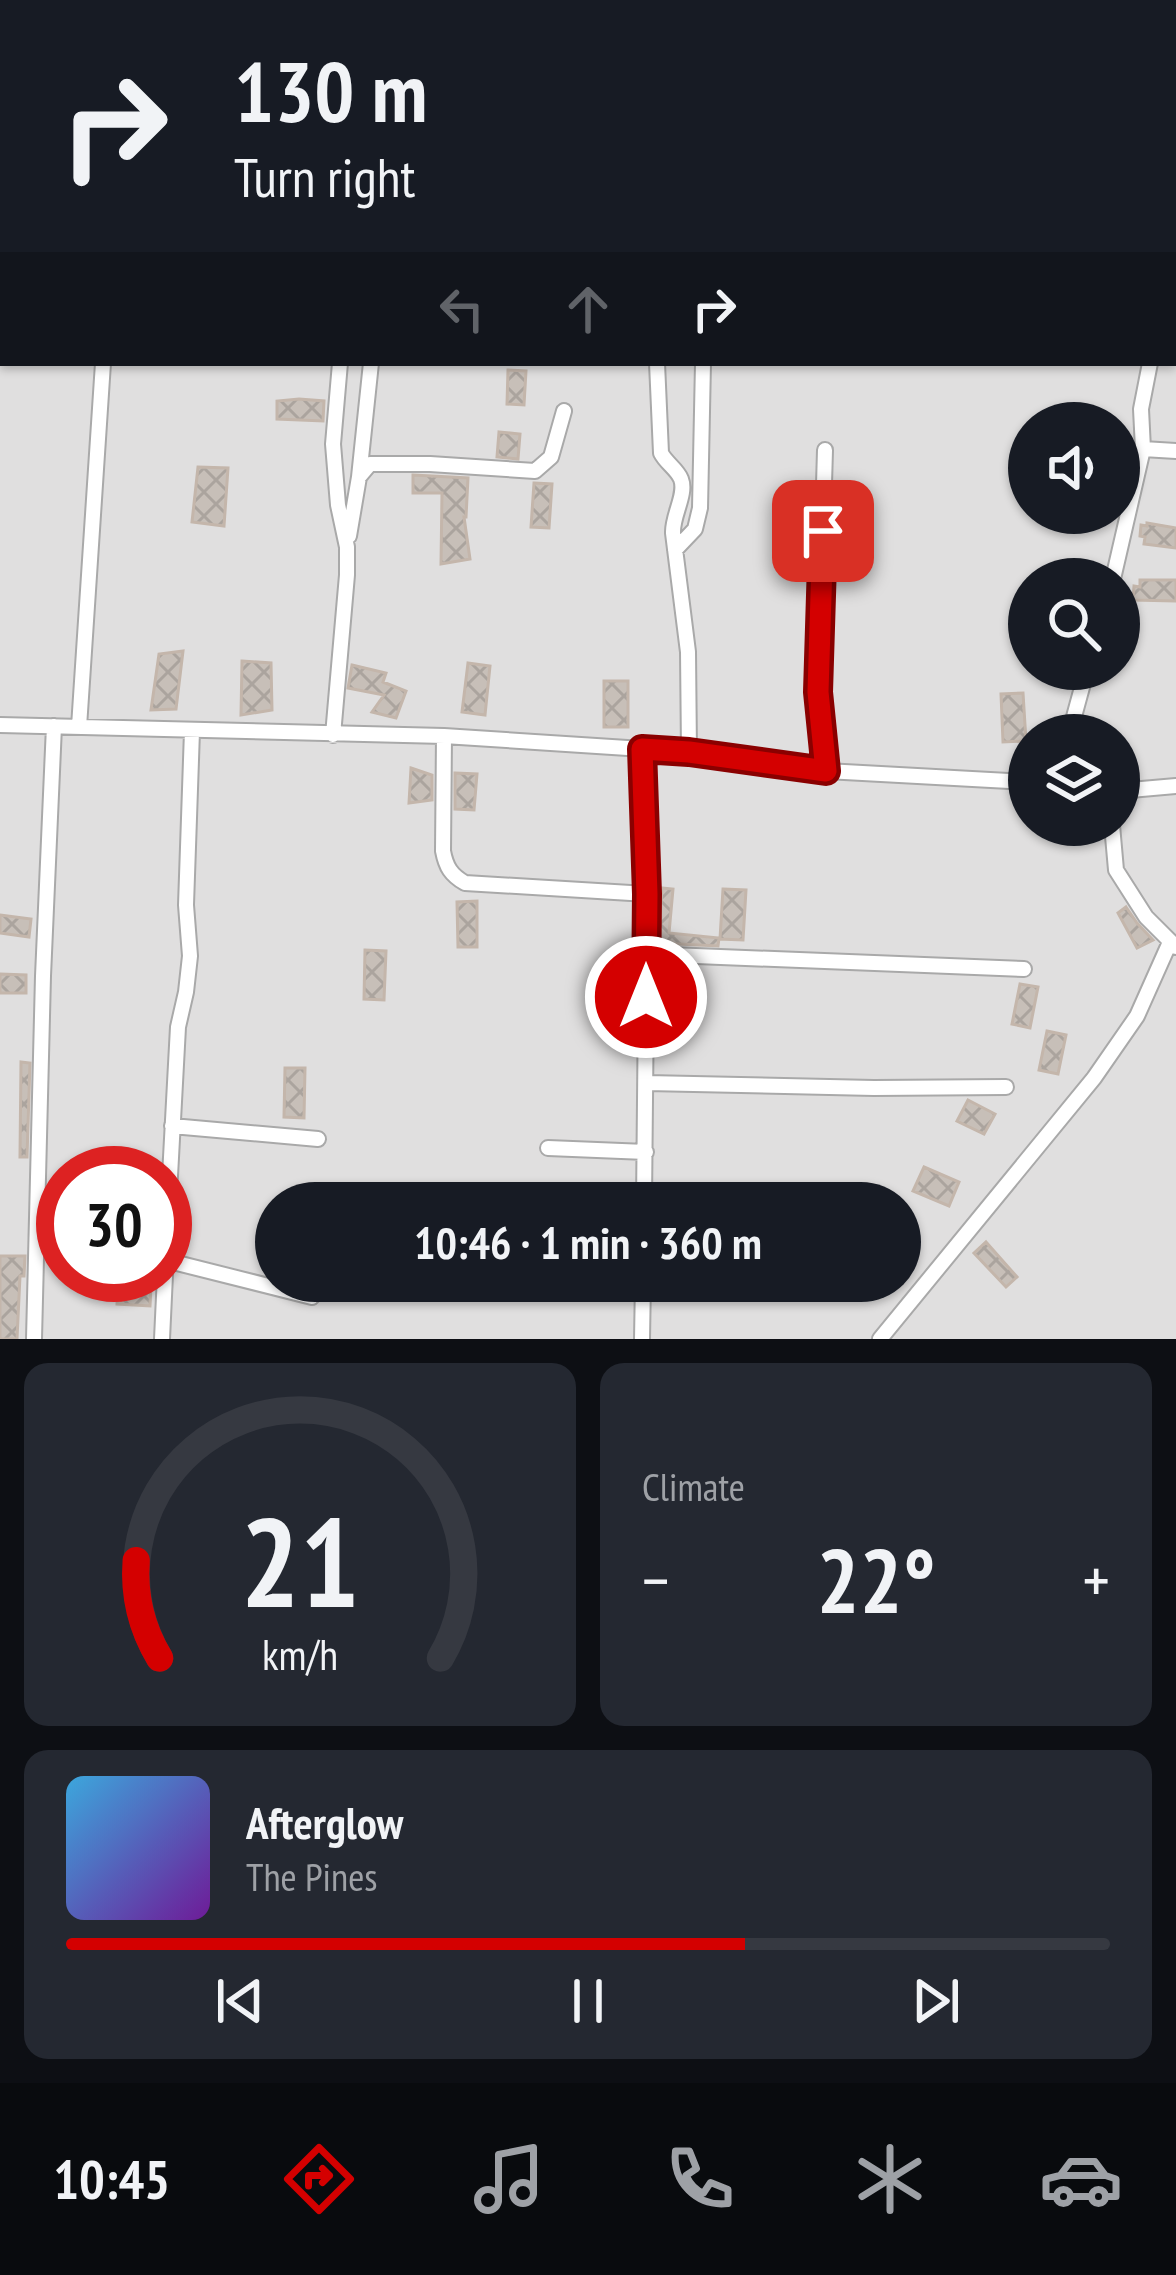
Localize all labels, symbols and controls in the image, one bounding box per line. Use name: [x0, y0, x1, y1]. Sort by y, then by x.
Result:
text: 130 m: [234, 36, 427, 145]
icon: right: [36, 48, 192, 204]
text: Turn right: [234, 142, 415, 212]
icon: left: [429, 276, 495, 342]
icon: ahead: [555, 276, 621, 342]
icon: right: [681, 276, 747, 342]
map controls: [1008, 402, 1140, 846]
button: sound: [1008, 402, 1140, 534]
pin: [772, 480, 874, 582]
icon: arrive: [790, 498, 856, 564]
button: search: [1008, 558, 1140, 690]
button: layers: [1008, 714, 1140, 846]
position arrow: [583, 934, 709, 1060]
speed limit sign: 30: [36, 1146, 192, 1302]
text: 10:46 · 1 min · 360 m: [414, 1213, 762, 1271]
text: Climate: [642, 1461, 745, 1512]
text: 21: [240, 1480, 360, 1641]
text: 22°: [817, 1521, 935, 1638]
text: −: [642, 1537, 669, 1622]
text: +: [1083, 1537, 1110, 1622]
text: km/h: [262, 1625, 338, 1681]
text: Afterglow: [246, 1793, 403, 1851]
text: The Pines: [246, 1851, 377, 1902]
icon: previous: [207, 1968, 273, 2034]
icon: pause: [555, 1968, 621, 2034]
icon: next: [903, 1968, 969, 2034]
icon: directions: [277, 2137, 361, 2221]
icon: music: [467, 2137, 551, 2221]
icon: phone: [658, 2137, 742, 2221]
icon: climate: [848, 2137, 932, 2221]
icon: car: [1039, 2137, 1123, 2221]
text: 10:45: [53, 2144, 170, 2214]

